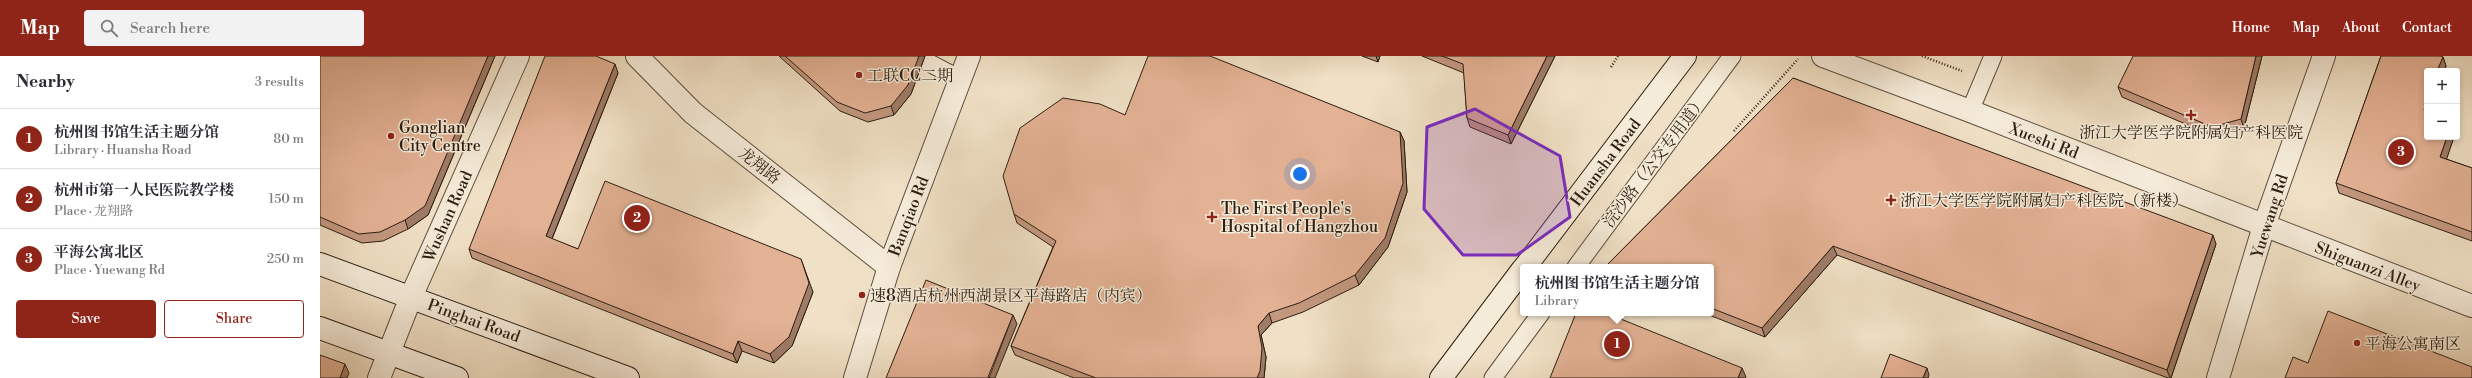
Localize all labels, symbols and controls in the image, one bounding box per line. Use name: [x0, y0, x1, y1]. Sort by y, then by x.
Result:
search box: [84, 10, 364, 46]
text: Map: [20, 16, 60, 40]
icon: search: [98, 17, 120, 39]
text: Search here: [130, 19, 210, 38]
text: Home: [2232, 19, 2270, 37]
text: Map: [2292, 19, 2320, 37]
text: About: [2342, 19, 2380, 37]
text: Contact: [2402, 19, 2452, 37]
place label: 工联CC二期: [867, 66, 953, 86]
map controls: [2424, 68, 2460, 140]
button: +: [2424, 68, 2460, 104]
marker: 工联CC二期: [854, 70, 864, 80]
text: Nearby: [16, 71, 75, 93]
text: 3 results: [255, 74, 304, 90]
street label: 浣沙路（公交专用道）: [1599, 92, 1711, 232]
button: −: [2424, 104, 2460, 140]
marker: 浙江大学医学院附属妇产科医院: [2185, 109, 2197, 121]
street label: Huansha Road: [1566, 115, 1645, 210]
place label: Gonglian City Centre: [399, 118, 481, 156]
street label: Xueshi Rd: [2005, 118, 2081, 163]
text: 杭州图书馆生活主题分馆: [54, 123, 219, 142]
place label: 浙江大学医学院附属妇产科医院: [2079, 123, 2303, 143]
text: 1: [26, 131, 32, 147]
text: 80 m: [273, 131, 304, 147]
marker: Gonglian City Centre: [386, 131, 396, 141]
pin: 3: [2388, 137, 2414, 167]
text: Library · Huansha Road: [54, 142, 191, 158]
street label: 龙翔路: [734, 143, 784, 188]
your location: [1290, 164, 1310, 184]
street label: Wushan Road: [419, 168, 477, 266]
street label: Yuewang Rd: [2247, 172, 2293, 262]
street label: Banqiao Rd: [884, 174, 933, 260]
text: 杭州市第一人民医院教学楼: [54, 181, 234, 200]
text: 2: [25, 191, 33, 207]
text: 150 m: [269, 191, 304, 207]
place label: 浙江大学医学院附属妇产科医院（新楼）: [1900, 191, 2188, 211]
marker: 浙江大学医学院附属妇产科医院（新楼）: [1885, 194, 1897, 206]
place label: The First People's Hospital of Hangzhou: [1221, 199, 1378, 237]
text: Place · 龙翔路: [54, 203, 133, 219]
pin: 2: [624, 203, 650, 233]
marker: The First People's Hospital of Hangzhou: [1206, 211, 1218, 223]
street label: Shiguanzi Alley: [2312, 238, 2423, 296]
text: 平海公寓北区: [54, 243, 144, 262]
text: 3: [25, 251, 33, 267]
text: 250 m: [267, 251, 304, 267]
text: Place · Yuewang Rd: [54, 262, 165, 278]
popup: [1520, 264, 1714, 316]
text: 杭州图书馆生活主题分馆: [1534, 274, 1700, 293]
place label: 速8酒店杭州西湖景区平海路店（内宾）: [870, 286, 1152, 306]
marker: 速8酒店杭州西湖景区平海路店（内宾）: [857, 290, 867, 300]
text: Library: [1534, 293, 1579, 309]
street label: Pinghai Road: [424, 295, 523, 347]
button: Save: [16, 300, 156, 338]
button: Share: [164, 300, 304, 338]
pin: 1: [1604, 329, 1630, 359]
place label: 平海公寓南区: [2365, 334, 2461, 354]
marker: 平海公寓南区: [2352, 338, 2362, 348]

